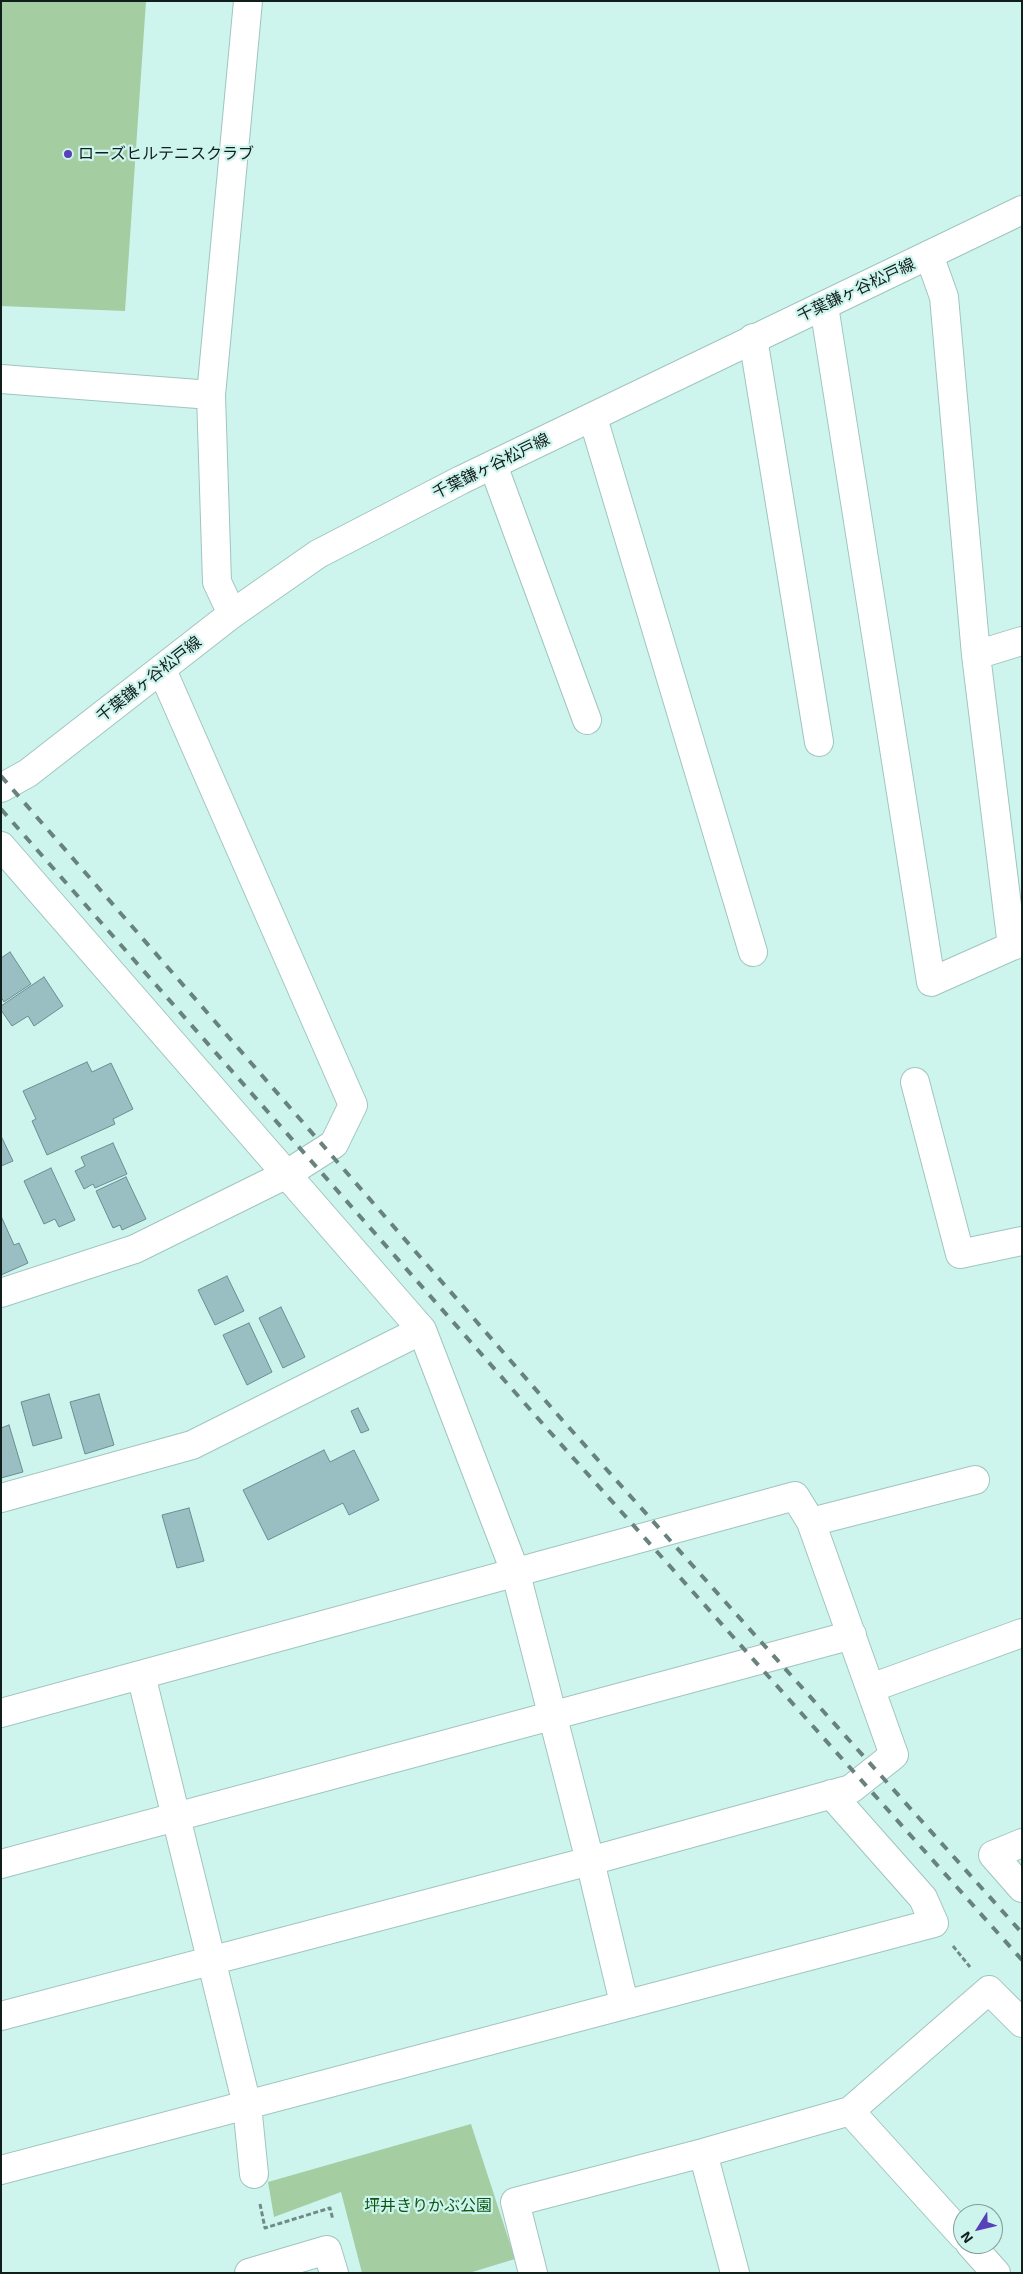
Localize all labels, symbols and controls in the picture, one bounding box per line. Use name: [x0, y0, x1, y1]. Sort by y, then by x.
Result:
place label: ローズヒルテニスクラブ: [78, 144, 254, 164]
marker: ローズヒルテニスクラブ: [62, 148, 74, 160]
street label: 千葉鎌ヶ谷松戸線: [794, 254, 918, 326]
street label: 千葉鎌ヶ谷松戸線: [429, 429, 553, 503]
street label: 千葉鎌ヶ谷松戸線: [93, 632, 205, 726]
park label: 坪井きりかぶ公園: [364, 2196, 492, 2216]
north arrow: [953, 2204, 1003, 2254]
text: N: [956, 2228, 976, 2247]

